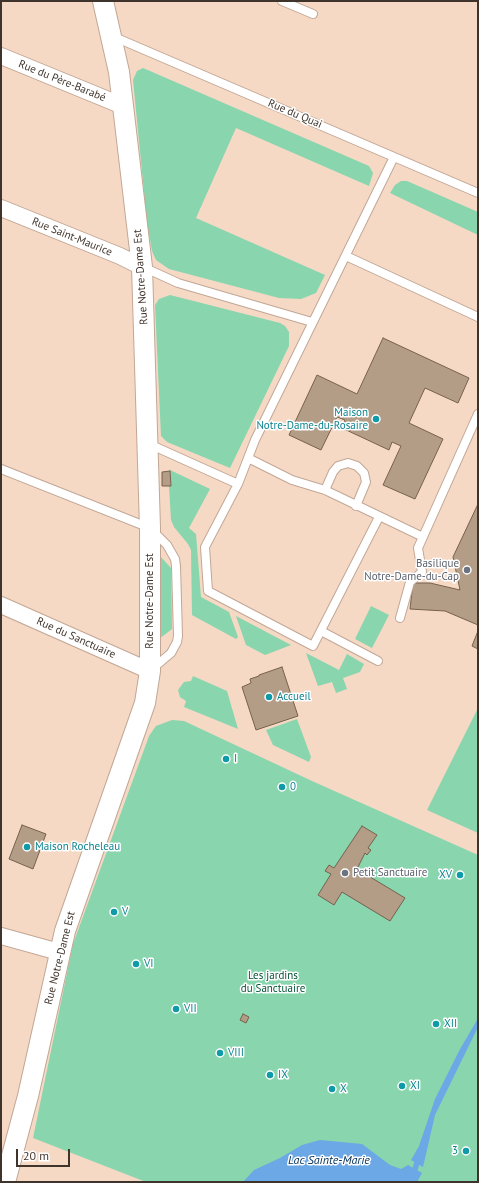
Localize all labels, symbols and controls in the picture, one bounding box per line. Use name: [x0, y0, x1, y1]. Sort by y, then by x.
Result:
street label: Rue du Père-Barabé: [16, 57, 108, 105]
street label: Rue du Quai: [266, 97, 324, 131]
street label: Rue Saint-Maurice: [30, 215, 114, 259]
street label: Rue Notre-Dame Est: [131, 229, 151, 325]
place label: Maison Notre-Dame-du-Rosaire: [256, 406, 368, 432]
marker: Maison Notre-Dame-du-Rosaire: [371, 414, 381, 424]
street label: Rue Notre-Dame Est: [143, 553, 157, 649]
place label: Basilique Notre-Dame-du-Cap: [364, 557, 459, 583]
marker: Basilique Notre-Dame-du-Cap: [462, 565, 472, 575]
street label: Rue du Sanctuaire: [34, 615, 118, 661]
place label: Accueil: [277, 690, 311, 704]
marker: Accueil: [264, 692, 274, 702]
place label: I: [234, 752, 237, 766]
marker: I: [221, 754, 231, 764]
place label: 0: [290, 780, 296, 794]
marker: 0: [277, 782, 287, 792]
place label: Maison Rocheleau: [35, 840, 120, 854]
marker: Maison Rocheleau: [22, 842, 32, 852]
place label: Petit Sanctuaire: [353, 866, 427, 880]
marker: Petit Sanctuaire: [340, 868, 350, 878]
place label: XV: [439, 868, 452, 882]
marker: XV: [455, 870, 465, 880]
place label: V: [122, 905, 128, 919]
marker: V: [109, 907, 119, 917]
street label: Rue Notre-Dame Est: [42, 910, 78, 1006]
place label: VI: [144, 957, 153, 971]
marker: VI: [131, 959, 141, 969]
park label: Les jardins du Sanctuaire: [241, 969, 305, 995]
place label: VII: [184, 1002, 197, 1016]
marker: VII: [171, 1004, 181, 1014]
place label: XII: [444, 1017, 457, 1031]
marker: XII: [431, 1019, 441, 1029]
place label: VIII: [228, 1046, 244, 1060]
marker: VIII: [215, 1048, 225, 1058]
place label: IX: [278, 1068, 288, 1082]
marker: IX: [265, 1070, 275, 1080]
place label: XI: [410, 1079, 420, 1093]
marker: XI: [397, 1081, 407, 1091]
place label: X: [340, 1082, 347, 1096]
marker: X: [327, 1084, 337, 1094]
scale bar: [18, 1141, 72, 1167]
place label: 3: [452, 1144, 458, 1158]
marker: 3: [461, 1146, 471, 1156]
text: 20 m: [23, 1148, 49, 1163]
water label: Lac Sainte-Marie: [288, 1154, 370, 1168]

